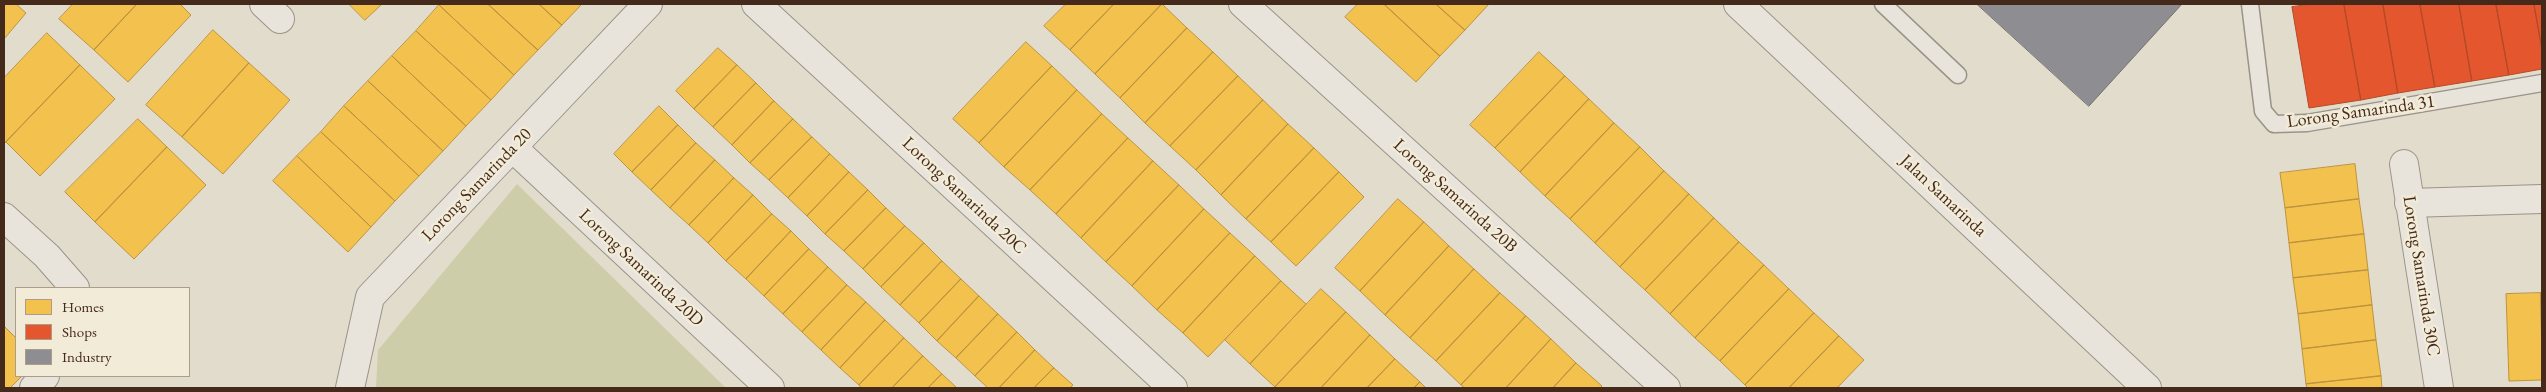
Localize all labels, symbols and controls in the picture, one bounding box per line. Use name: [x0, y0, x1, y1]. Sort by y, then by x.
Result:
street label: Lorong Samarinda 31: [2286, 91, 2436, 133]
street label: Lorong Samarinda 20: [417, 124, 537, 246]
street label: Lorong Samarinda 20C: [897, 133, 1031, 259]
street label: Lorong Samarinda 20B: [1388, 135, 1522, 257]
street label: Jalan Samarinda: [1895, 150, 1991, 242]
street label: Lorong Samarinda 30C: [2398, 194, 2444, 358]
street label: Lorong Samarinda 20D: [574, 205, 708, 331]
legend: [15, 287, 190, 377]
text: Homes: [62, 297, 104, 316]
text: Shops: [62, 322, 97, 341]
text: Industry: [62, 347, 112, 366]

